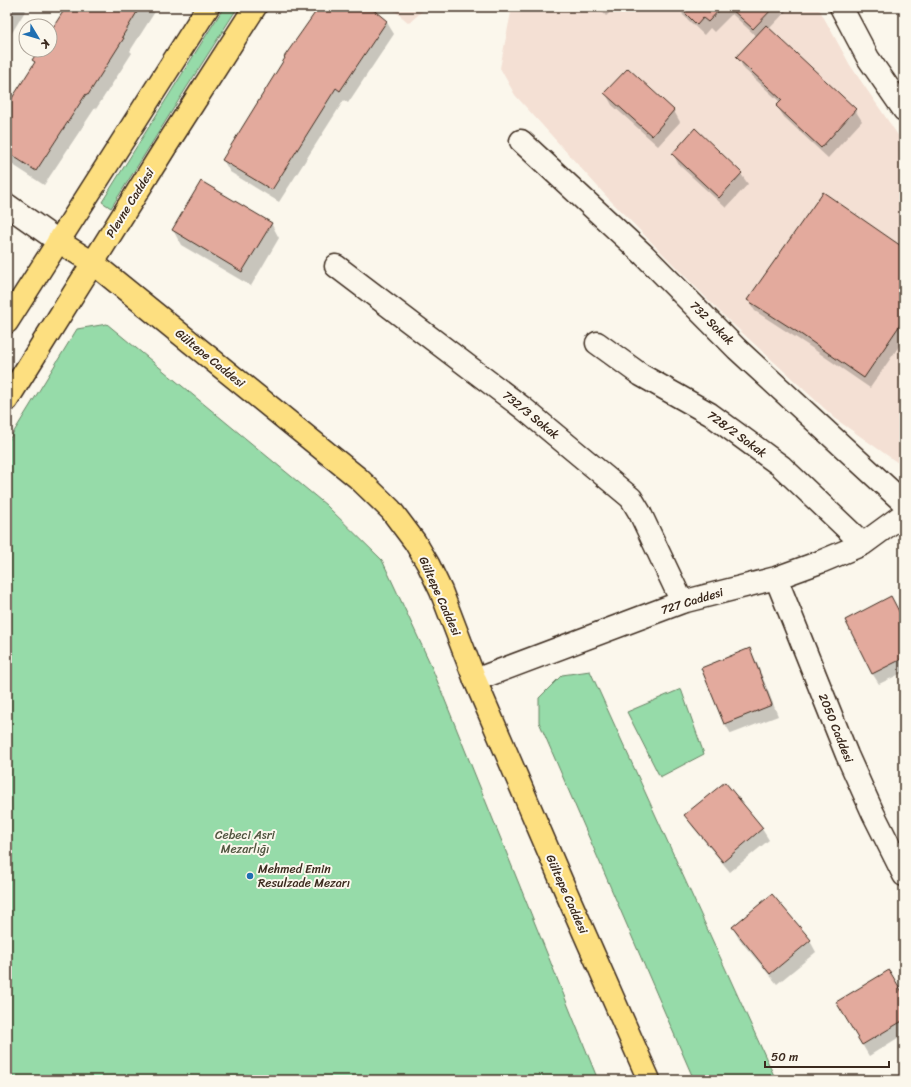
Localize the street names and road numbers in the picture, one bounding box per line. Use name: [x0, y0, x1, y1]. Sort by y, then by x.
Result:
street label: Plevne Caddesi: [100, 163, 161, 242]
street label: 732 Sokak: [684, 295, 740, 351]
street label: Gültepe Caddesi: [170, 323, 250, 394]
street label: 732/3 Sokak: [497, 385, 565, 445]
street label: 728/2 Sokak: [702, 405, 772, 464]
street label: Gültepe Caddesi: [413, 553, 468, 640]
street label: 727 Caddesi: [658, 581, 727, 621]
street label: 2050 Caddesi: [812, 690, 860, 767]
street label: Gültepe Caddesi: [540, 851, 595, 938]

